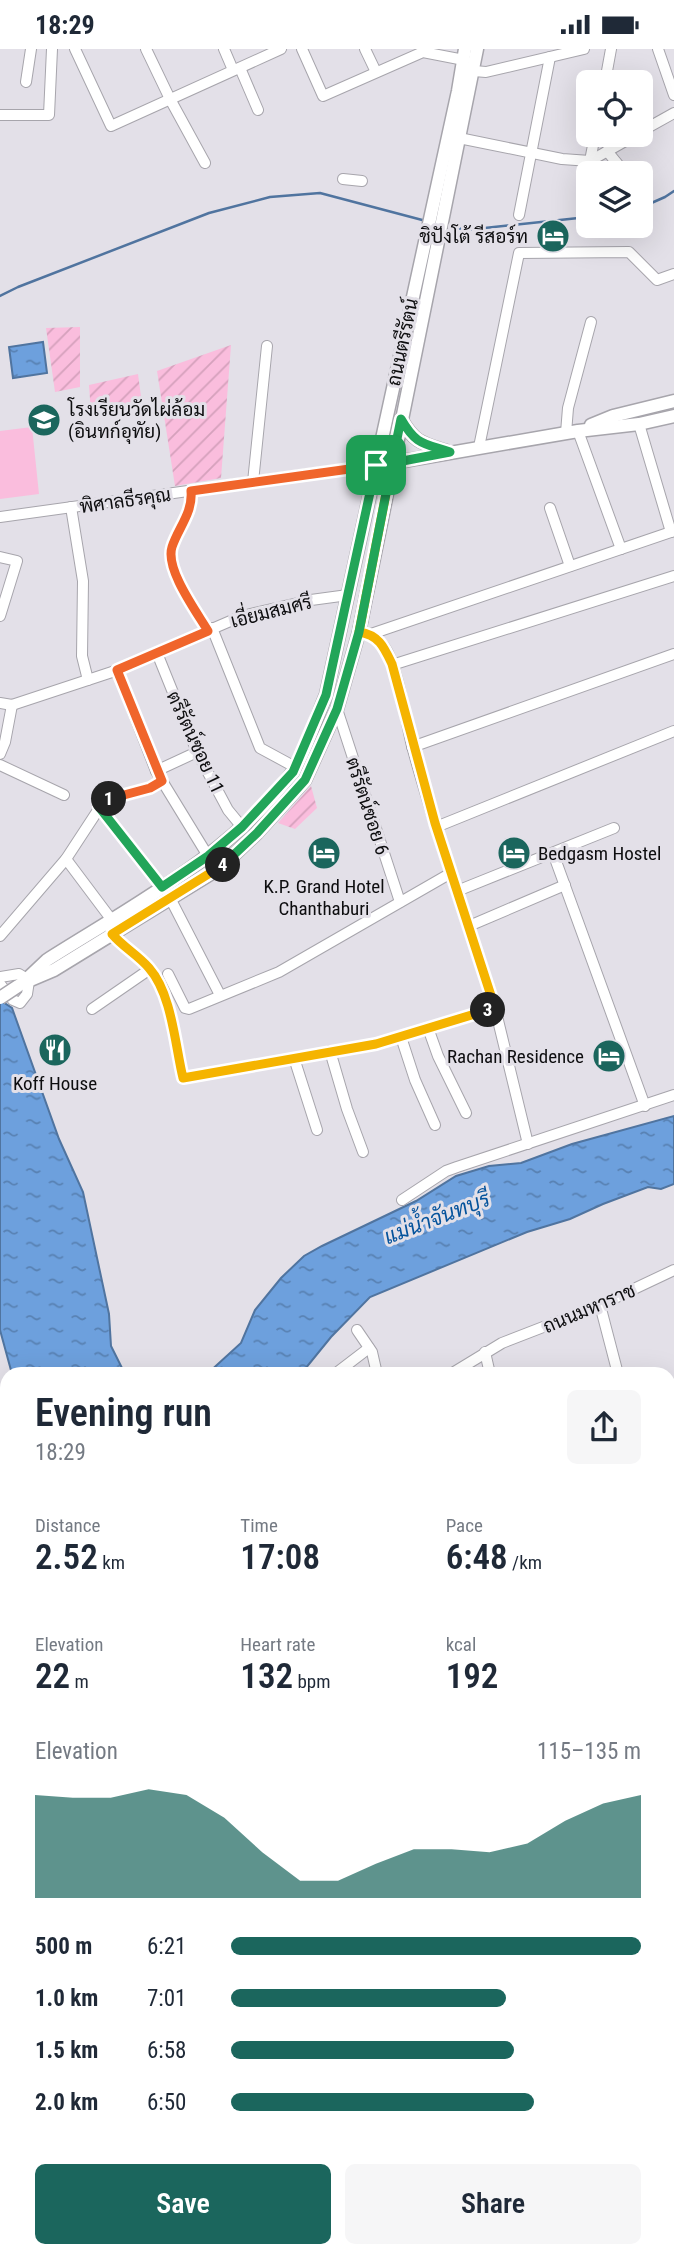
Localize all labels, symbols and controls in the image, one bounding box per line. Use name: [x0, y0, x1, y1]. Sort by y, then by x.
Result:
text: 18:29: [35, 10, 95, 40]
map controls: [576, 70, 653, 238]
button: locate: [576, 70, 653, 147]
button: layers: [576, 161, 653, 238]
hotel icon: ชิปังโต้ รีสอร์ท: [534, 217, 572, 255]
place label: ชิปังโต้ รีสอร์ท: [419, 224, 528, 248]
street label: ถนนตรีรัตน์: [381, 296, 423, 388]
place label: โรงเรียนวัดไผ่ล้อม (อินทก์อุทัย): [67, 397, 205, 444]
school or university icon: โรงเรียนวัดไผ่ล้อม (อินทก์อุทัย): [25, 401, 63, 439]
pin: [346, 435, 406, 495]
icon: arrive: [357, 446, 395, 484]
street label: พิศาลธีรคุณ: [78, 482, 172, 519]
street label: เอี่ยมสมศรี: [227, 584, 314, 633]
street label: ตรีรัตน์ซอย 11: [162, 687, 230, 797]
street label: ตรีรัตน์ซอย 6: [341, 754, 395, 858]
pin: 1: [92, 781, 126, 817]
text: 1: [104, 787, 113, 810]
hotel icon: K.P. Grand Hotel Chanthaburi: [305, 834, 343, 872]
hotel icon: Bedgasm Hostel: [495, 834, 533, 872]
place label: Bedgasm Hostel: [538, 842, 661, 865]
pin: 4: [206, 847, 241, 883]
text: 4: [218, 853, 227, 876]
place label: K.P. Grand Hotel Chanthaburi: [263, 875, 385, 920]
pin: 3: [470, 993, 505, 1027]
text: 3: [483, 998, 492, 1021]
restaurant icon: Koff House: [36, 1031, 74, 1069]
hotel icon: Rachan Residence: [590, 1037, 628, 1075]
place label: Rachan Residence: [447, 1045, 584, 1068]
place label: Koff House: [13, 1072, 97, 1095]
water label: แม่น้ำจันทบุรี: [379, 1181, 496, 1251]
street label: ถนนมหาราช: [540, 1279, 639, 1338]
button: share: [567, 1390, 641, 1464]
text: Evening run: [35, 1391, 212, 1435]
text: 18:29: [35, 1439, 86, 1466]
text: Distance: [35, 1514, 100, 1537]
text: Time: [240, 1514, 278, 1537]
text: Pace: [446, 1514, 483, 1537]
text: 2.52: [35, 1537, 98, 1578]
text: 17:08: [240, 1537, 320, 1578]
text: 6:48: [446, 1537, 508, 1578]
text: km: [98, 1551, 125, 1574]
text: /km: [508, 1551, 542, 1574]
text: Elevation: [35, 1633, 103, 1656]
text: Heart rate: [240, 1633, 315, 1656]
text: kcal: [446, 1633, 476, 1656]
text: 22: [35, 1656, 70, 1697]
text: 132: [240, 1656, 293, 1697]
text: 192: [446, 1656, 498, 1697]
text: m: [70, 1670, 89, 1693]
text: bpm: [293, 1670, 331, 1693]
text: Elevation: [35, 1738, 118, 1765]
text: 115–135 m: [537, 1738, 641, 1765]
text: 500 m: [35, 1933, 92, 1960]
text: 6:21: [147, 1933, 186, 1960]
text: 1.0 km: [35, 1985, 98, 2012]
text: 7:01: [147, 1985, 186, 2012]
text: 1.5 km: [35, 2037, 98, 2064]
text: 6:58: [147, 2037, 186, 2064]
text: 2.0 km: [35, 2089, 98, 2116]
text: 6:50: [147, 2089, 186, 2116]
button: Save: [35, 2164, 331, 2244]
button: Share: [345, 2164, 641, 2244]

